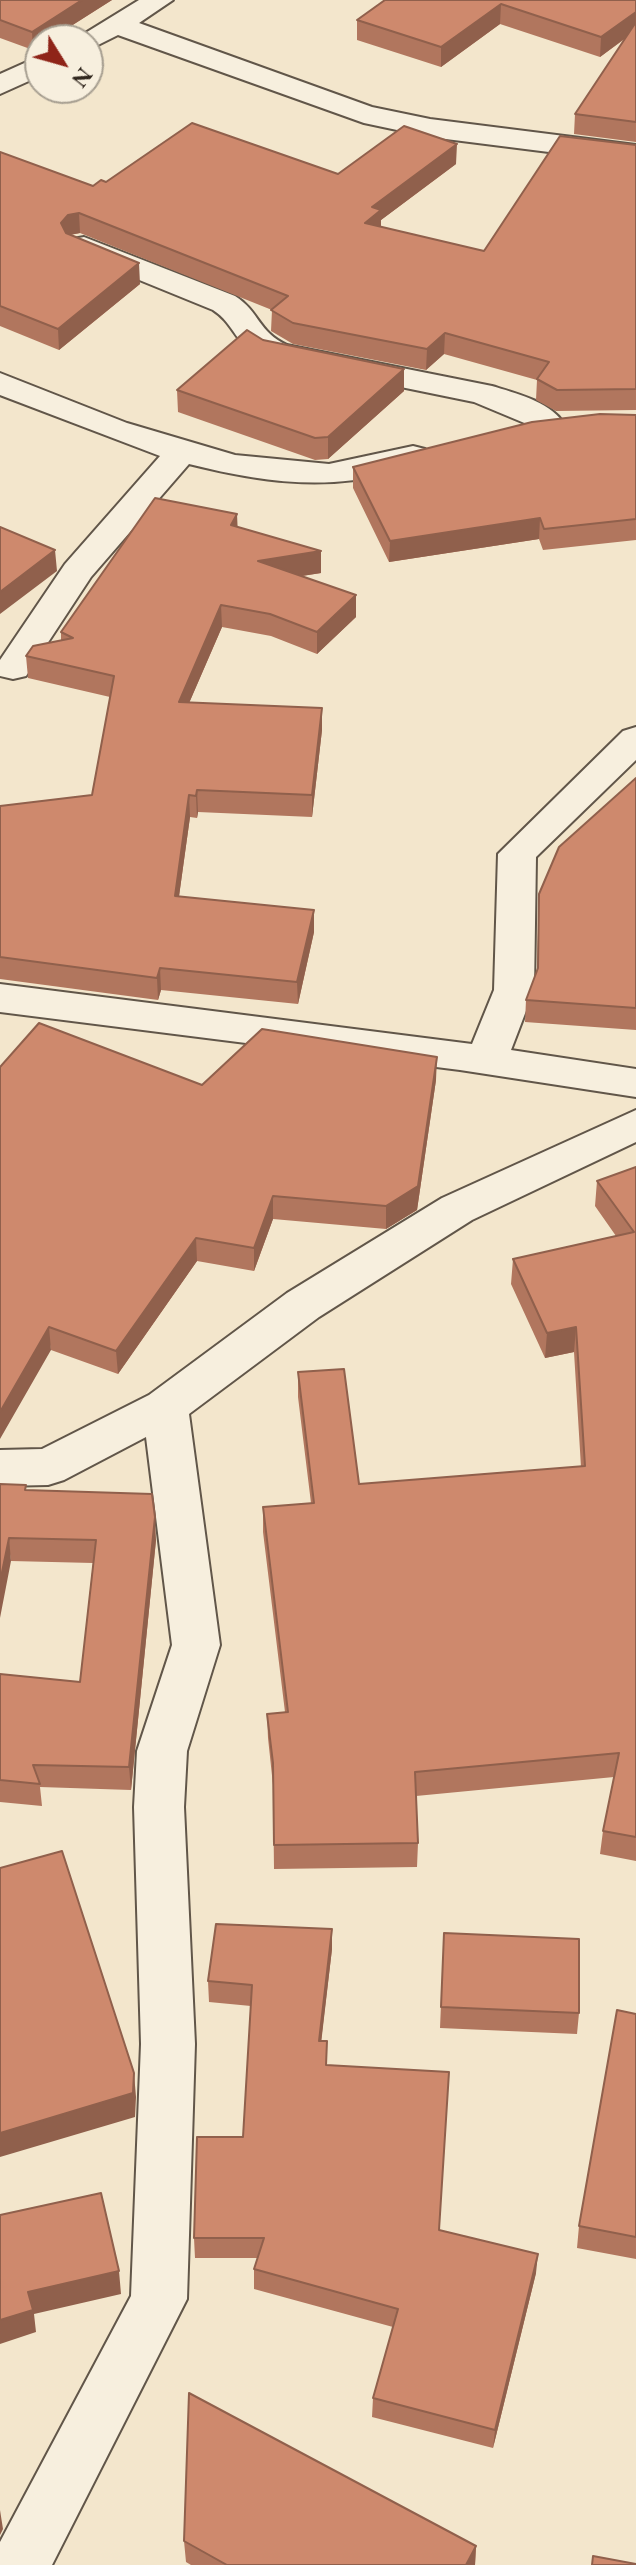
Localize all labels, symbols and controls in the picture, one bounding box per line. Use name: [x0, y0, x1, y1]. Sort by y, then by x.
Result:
north arrow: [24, 24, 104, 104]
text: N: [65, 62, 99, 93]

